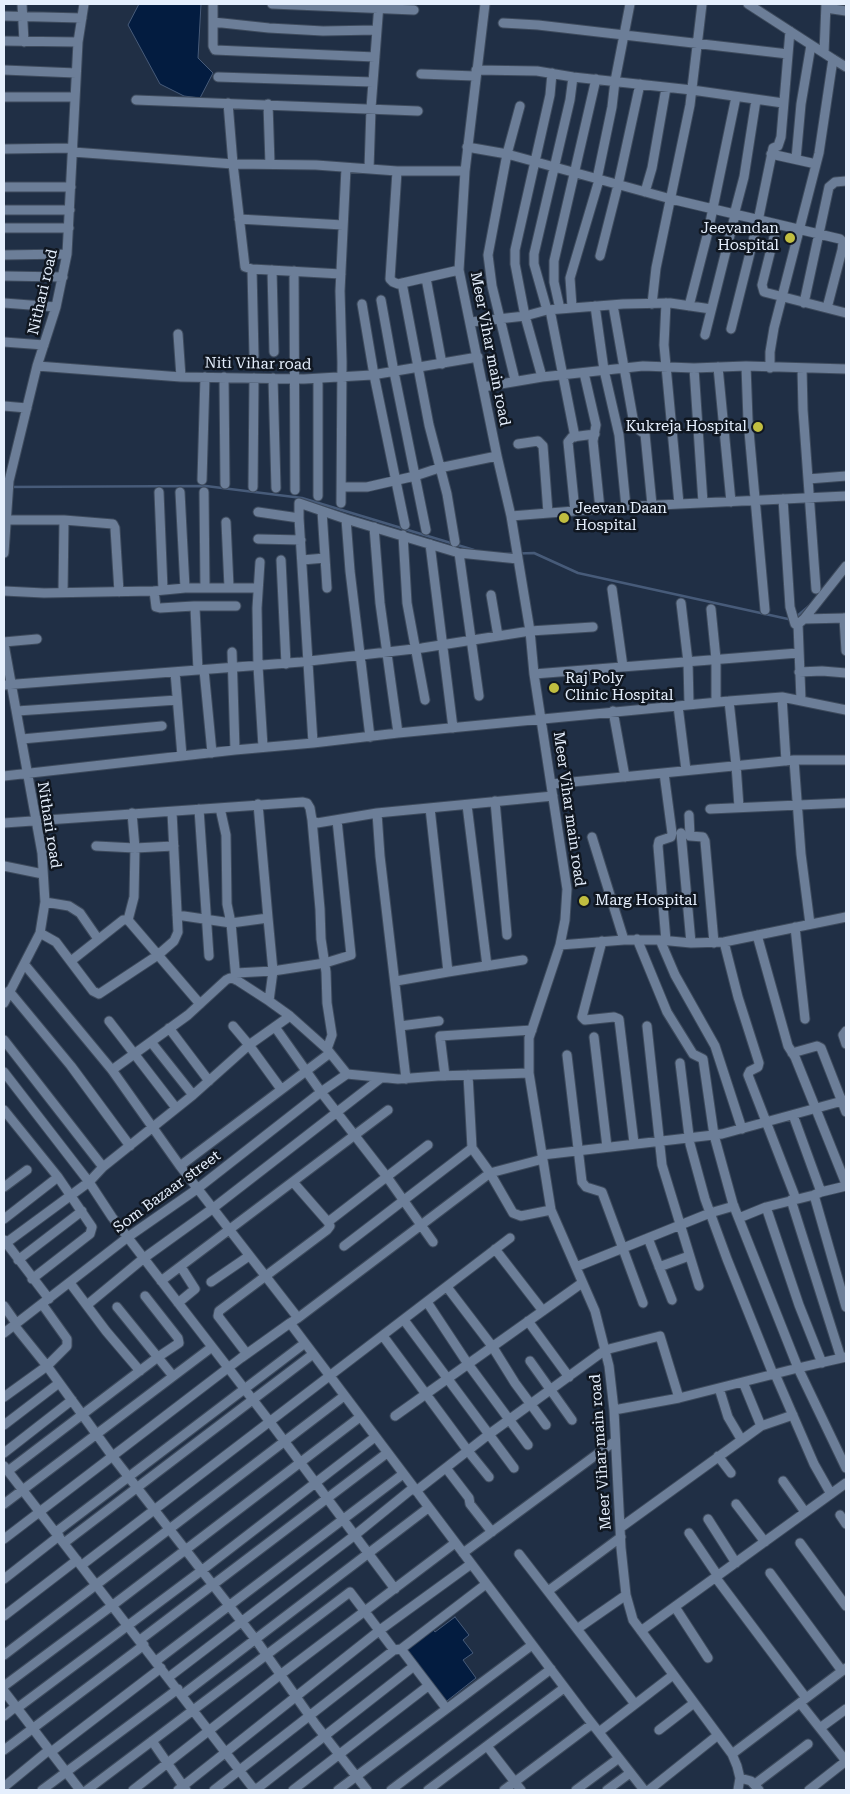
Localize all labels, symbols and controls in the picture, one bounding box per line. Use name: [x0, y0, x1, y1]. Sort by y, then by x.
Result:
place label: Jeevandan Hospital: [701, 220, 779, 255]
marker: Jeevandan Hospital: [783, 231, 797, 245]
street label: Nithari road: [24, 247, 62, 337]
street label: Meer Vihar main road: [466, 271, 514, 427]
street label: Niti Vihar road: [205, 354, 311, 374]
place label: Kukreja Hospital: [626, 418, 747, 436]
marker: Kukreja Hospital: [751, 420, 765, 434]
place label: Jeevan Daan Hospital: [575, 500, 667, 535]
marker: Jeevan Daan Hospital: [557, 511, 571, 525]
place label: Raj Poly Clinic Hospital: [565, 670, 673, 705]
marker: Raj Poly Clinic Hospital: [547, 681, 561, 695]
street label: Meer Vihar main road: [549, 730, 589, 888]
street label: Nithari road: [33, 780, 65, 870]
place label: Marg Hospital: [595, 892, 697, 910]
marker: Marg Hospital: [577, 894, 591, 908]
street label: Som Bazaar street: [110, 1147, 224, 1237]
street label: Meer Vihar main road: [587, 1373, 615, 1531]

